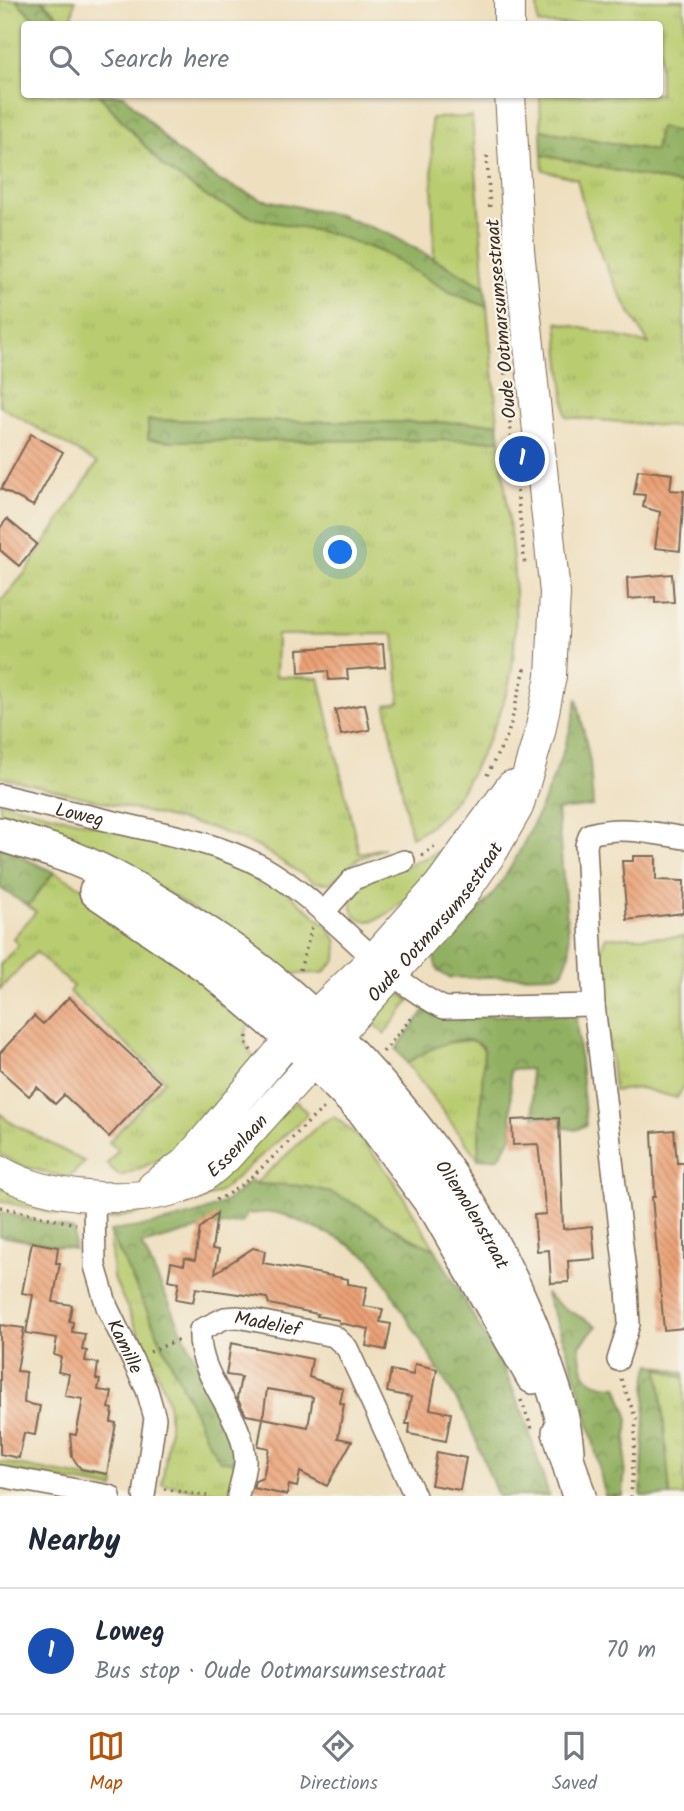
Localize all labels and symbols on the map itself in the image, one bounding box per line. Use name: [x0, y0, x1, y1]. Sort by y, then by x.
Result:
street label: Oude Ootmarsumsestraat: [478, 217, 526, 420]
pin: 1: [499, 433, 545, 485]
your location: [323, 535, 357, 569]
street label: Loweg: [52, 796, 107, 836]
street label: Oude Ootmarsumsestraat: [361, 837, 512, 1010]
street label: Essenlaan: [200, 1108, 276, 1186]
street label: Oliemolenstraat: [427, 1154, 516, 1276]
street label: Madelief: [231, 1304, 305, 1346]
street label: Kamille: [98, 1314, 150, 1380]

